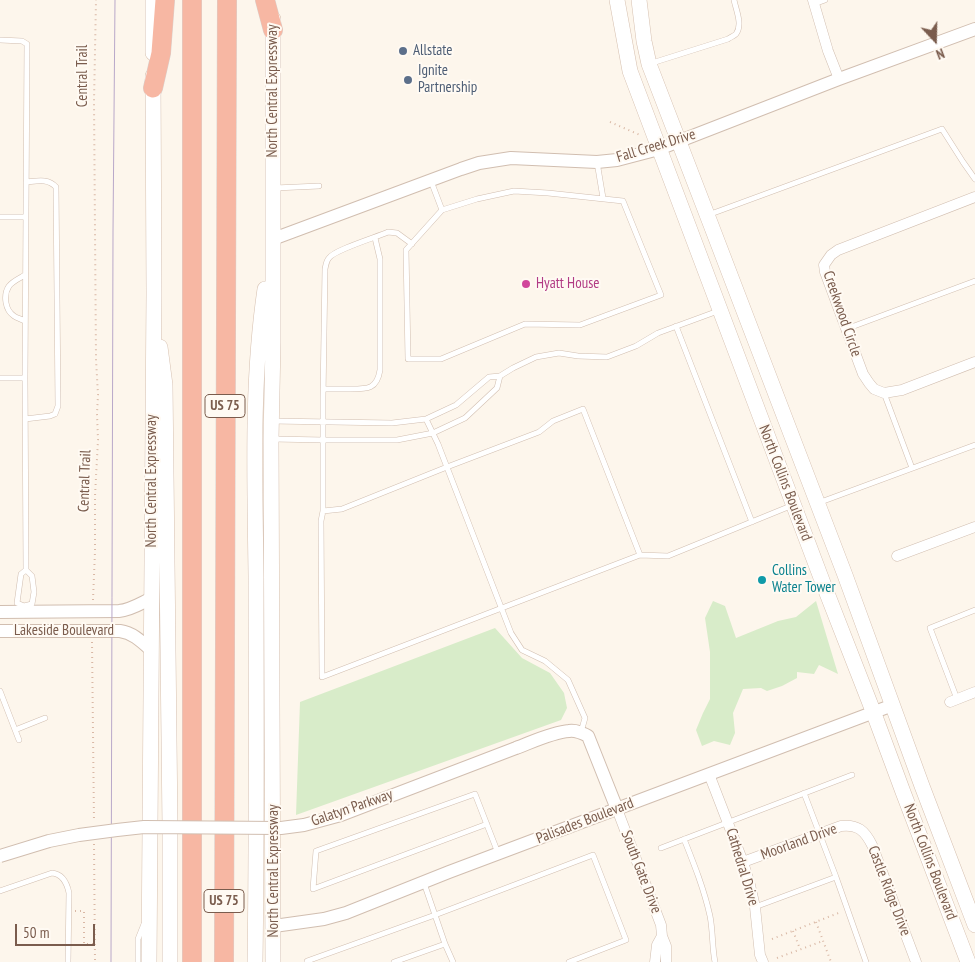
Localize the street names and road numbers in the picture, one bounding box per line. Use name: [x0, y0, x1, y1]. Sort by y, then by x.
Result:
street label: North Central Expressway: [264, 24, 282, 158]
street label: Central Trail: [74, 45, 92, 107]
street label: Fall Creek Drive: [614, 125, 698, 167]
street label: Creekwood Circle: [819, 269, 865, 359]
road number: US 75: [205, 394, 245, 418]
street label: North Central Expressway: [143, 414, 161, 548]
street label: North Collins Boulevard: [755, 422, 815, 544]
street label: Central Trail: [75, 449, 95, 513]
street label: Lakeside Boulevard: [14, 622, 114, 640]
street label: Galatyn Parkway: [309, 786, 395, 830]
street label: Palisades Boulevard: [534, 794, 636, 848]
street label: North Collins Boulevard: [900, 801, 960, 923]
street label: North Central Expressway: [265, 804, 283, 938]
street label: Moorland Drive: [759, 820, 839, 864]
street label: Cathedral Drive: [722, 826, 762, 908]
street label: South Gate Drive: [617, 828, 665, 916]
street label: Castle Ridge Drive: [864, 844, 914, 938]
road number: US 75: [204, 889, 244, 912]

